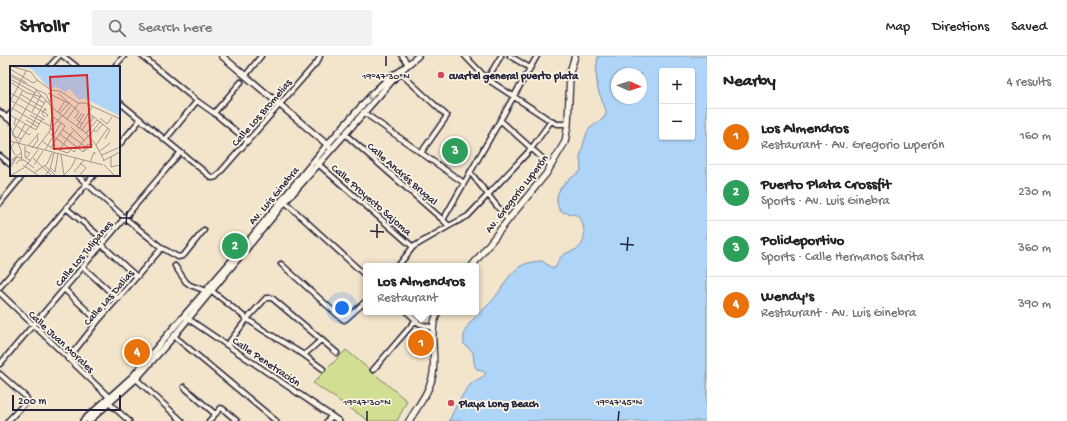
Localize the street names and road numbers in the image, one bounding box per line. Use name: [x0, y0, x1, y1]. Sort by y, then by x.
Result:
street label: Calle Los Bromelias: [230, 76, 296, 149]
street label: Calle Andrés Brugal: [364, 141, 440, 209]
street label: Av. Gregorio Luperón: [483, 152, 552, 236]
street label: Calle Proyecto Sajoma: [328, 162, 414, 239]
street label: Av. Luis Ginebra: [247, 164, 303, 228]
street label: Calle Los Tulipanes: [53, 218, 116, 290]
street label: Calle Las Dalias: [82, 267, 138, 329]
street label: Calle Juan Morales: [25, 309, 97, 377]
street label: Calle Penetración: [230, 335, 303, 390]

